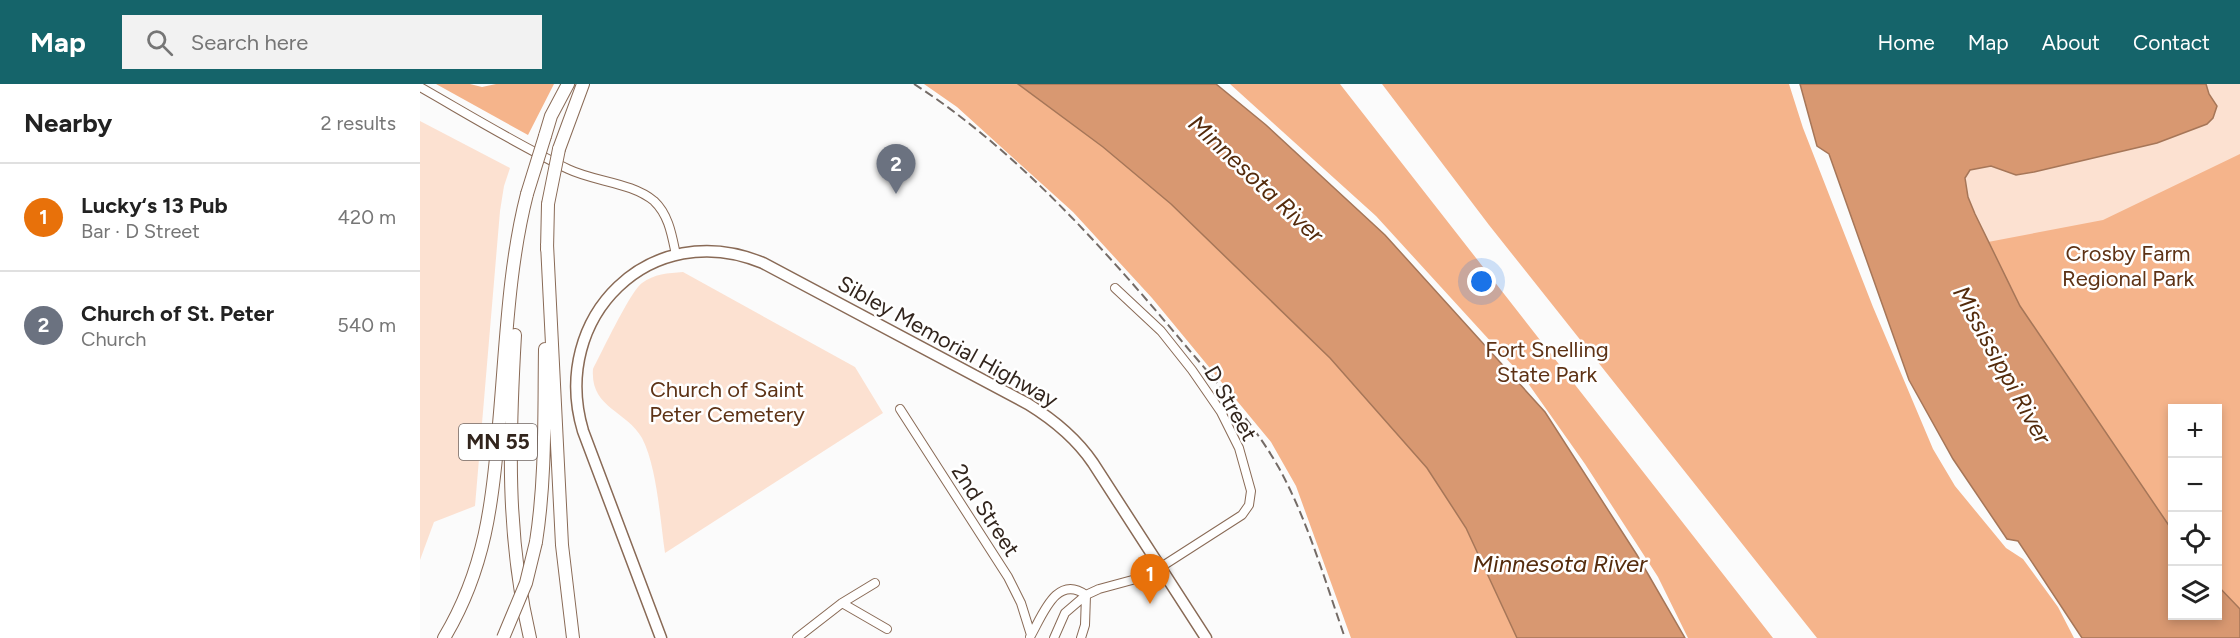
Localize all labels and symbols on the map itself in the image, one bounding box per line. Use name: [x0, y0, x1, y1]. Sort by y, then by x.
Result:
water label: Minnesota River: [1183, 109, 1331, 249]
pin: 2: [876, 144, 916, 194]
park label: Crosby Farm Regional Park: [2062, 240, 2194, 292]
your location: [1467, 267, 1496, 296]
street label: Sibley Memorial Highway: [833, 270, 1063, 413]
water label: Mississippi River: [1947, 281, 2058, 450]
park label: Fort Snelling State Park: [1485, 336, 1609, 388]
street label: D Street: [1198, 361, 1263, 446]
park label: Church of Saint Peter Cemetery: [649, 376, 805, 428]
road number: MN 55: [459, 424, 537, 460]
street label: 2nd Street: [946, 459, 1025, 561]
water label: Minnesota River: [1473, 549, 1648, 578]
pin: 1: [1130, 554, 1170, 604]

